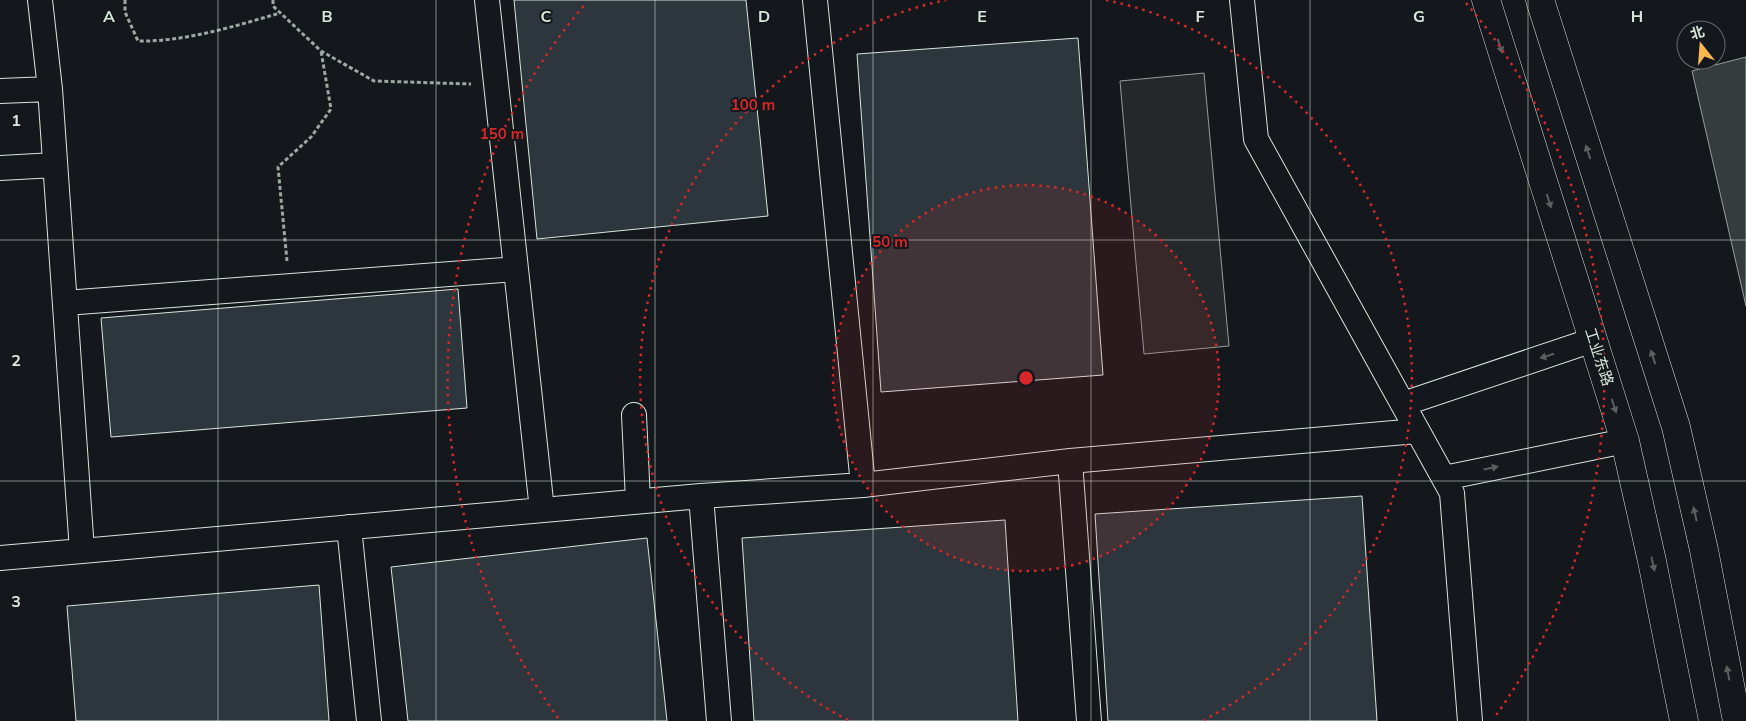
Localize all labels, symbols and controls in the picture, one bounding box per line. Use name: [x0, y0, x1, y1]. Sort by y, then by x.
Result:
text: A: [103, 6, 115, 26]
text: B: [321, 6, 333, 26]
text: C: [541, 6, 552, 26]
text: D: [758, 6, 770, 26]
text: E: [977, 6, 987, 26]
text: F: [1195, 6, 1205, 26]
text: G: [1413, 6, 1425, 26]
text: H: [1631, 6, 1643, 26]
north arrow: [1676, 20, 1726, 70]
text: 北: [1688, 22, 1707, 43]
one-way arrow: [1497, 39, 1505, 54]
text: 100 m: [731, 95, 775, 114]
text: 1: [11, 110, 21, 130]
text: 150 m: [480, 124, 524, 143]
one-way arrow: [1584, 144, 1592, 159]
one-way arrow: [1546, 194, 1554, 209]
text: 50 m: [872, 232, 908, 251]
street label: 工业东路: [1581, 325, 1618, 388]
one-way arrow: [1649, 349, 1657, 364]
text: 2: [11, 350, 21, 370]
one-way arrow: [1539, 352, 1554, 360]
centre of rings: [1017, 369, 1035, 387]
one-way arrow: [1611, 399, 1619, 414]
one-way arrow: [1484, 464, 1499, 472]
one-way arrow: [1691, 506, 1699, 521]
one-way arrow: [1649, 556, 1657, 572]
text: 3: [11, 591, 21, 611]
one-way arrow: [1724, 665, 1732, 681]

